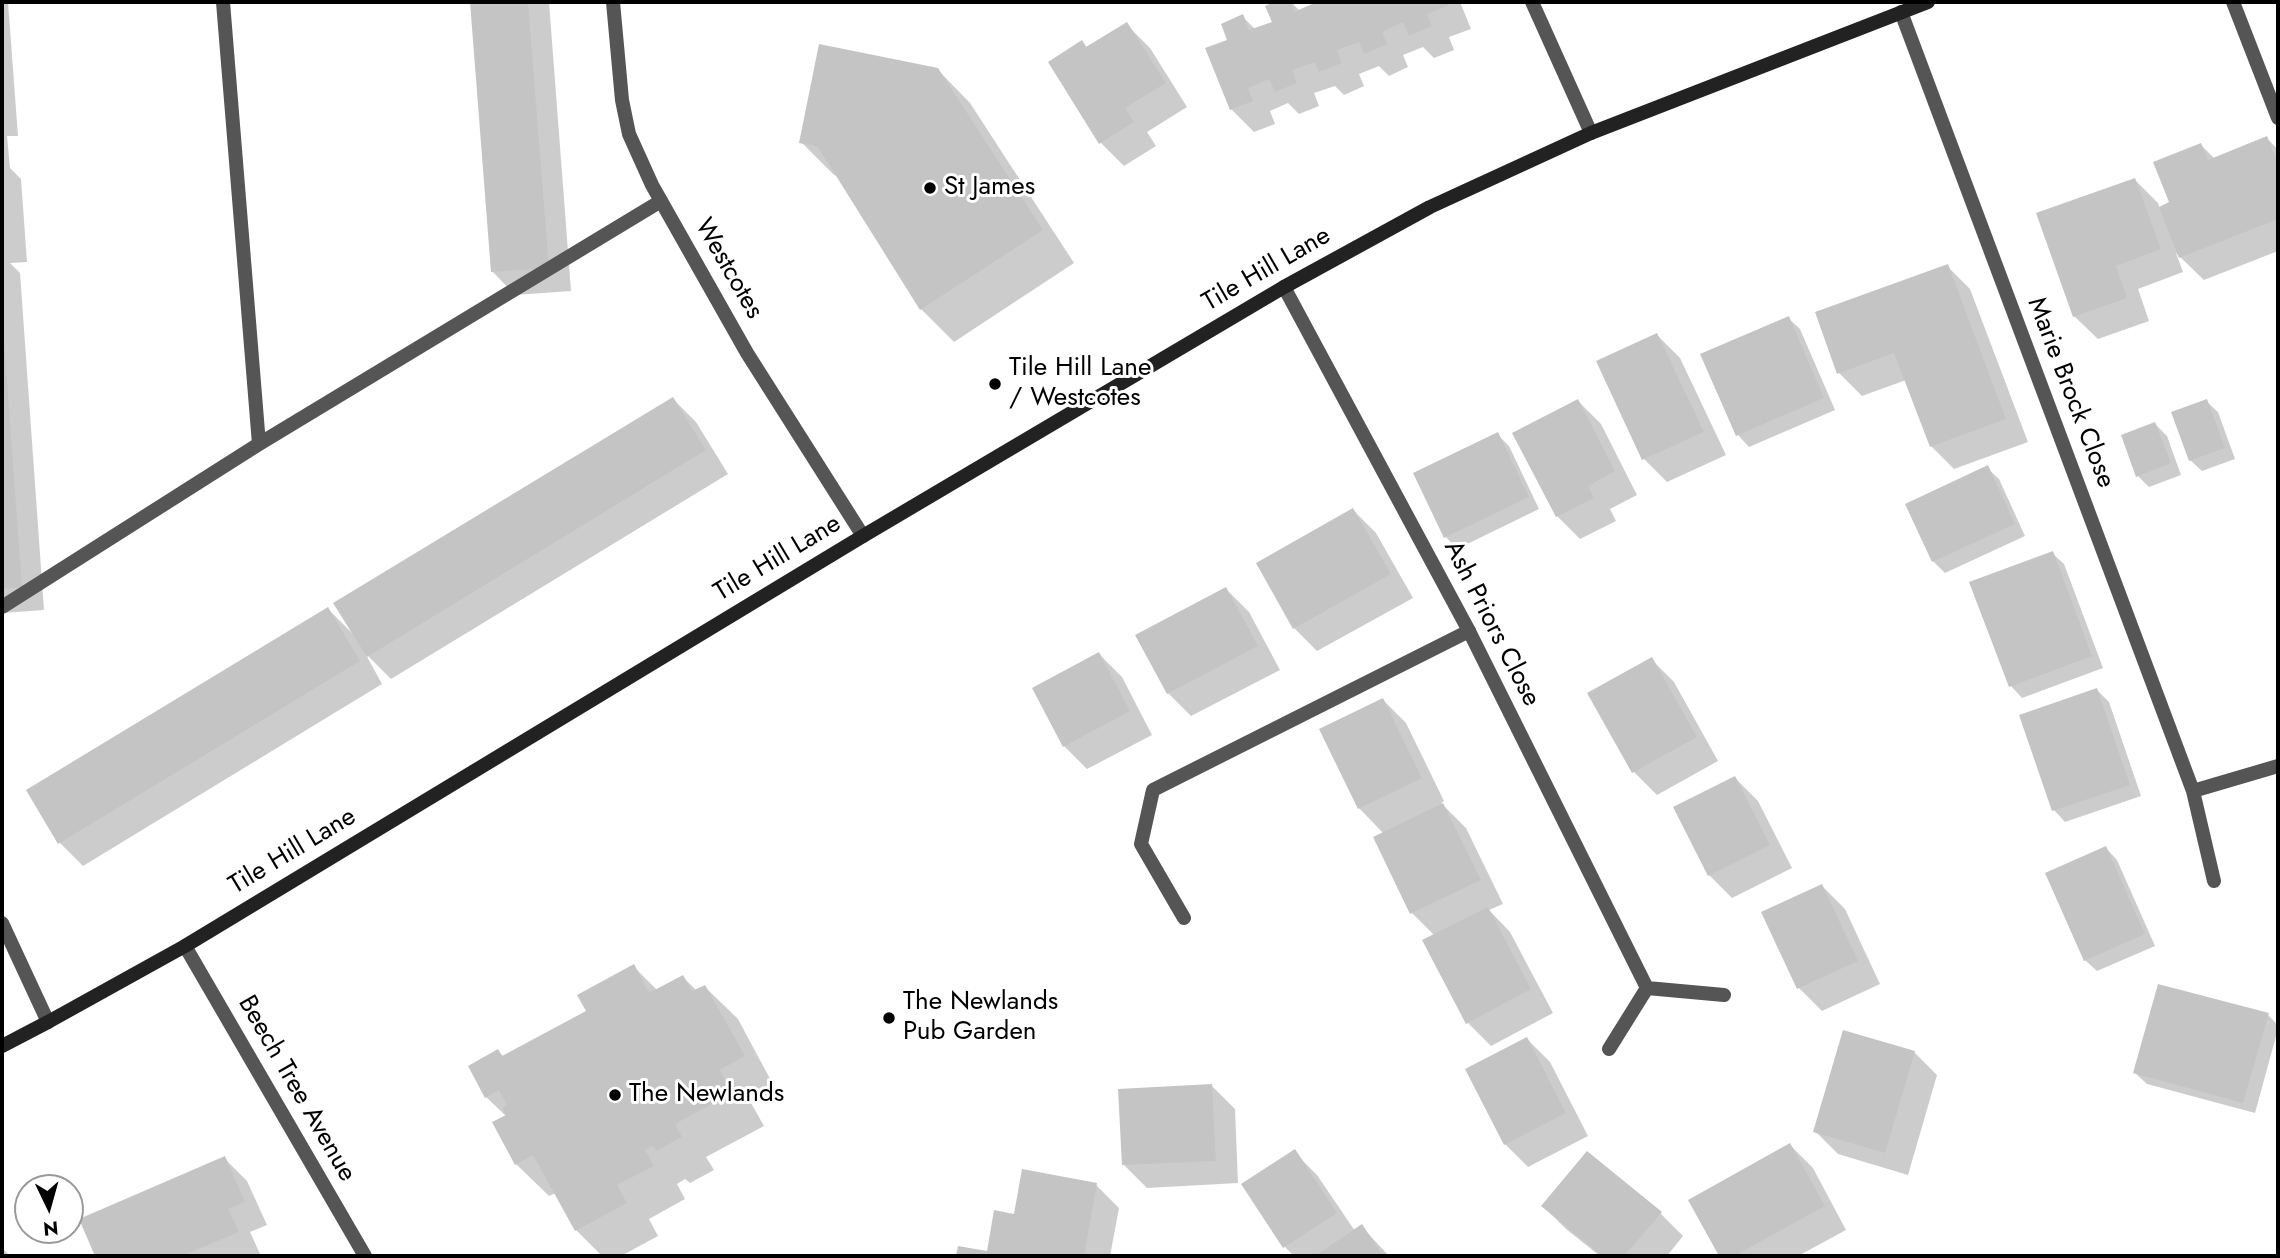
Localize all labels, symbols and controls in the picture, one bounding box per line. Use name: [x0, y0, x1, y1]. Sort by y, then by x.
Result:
place label: St James: [944, 172, 1035, 204]
marker: St James: [922, 180, 938, 196]
street label: Westcotes: [687, 213, 769, 325]
street label: Tile Hill Lane: [1198, 221, 1336, 319]
street label: Marie Brock Close: [2019, 293, 2121, 493]
place label: Tile Hill Lane / Westcotes: [1009, 353, 1151, 414]
marker: Tile Hill Lane / Westcotes: [987, 376, 1003, 392]
street label: Tile Hill Lane: [709, 509, 847, 609]
street label: Ash Priors Close: [1436, 536, 1546, 712]
street label: Tile Hill Lane: [224, 802, 362, 902]
place label: The Newlands Pub Garden: [903, 987, 1058, 1048]
street label: Beech Tree Avenue: [230, 991, 362, 1187]
marker: The Newlands Pub Garden: [881, 1010, 897, 1026]
place label: The Newlands: [629, 1079, 784, 1111]
marker: The Newlands: [607, 1087, 623, 1103]
north arrow: [14, 1174, 84, 1244]
text: N: [42, 1214, 59, 1243]

